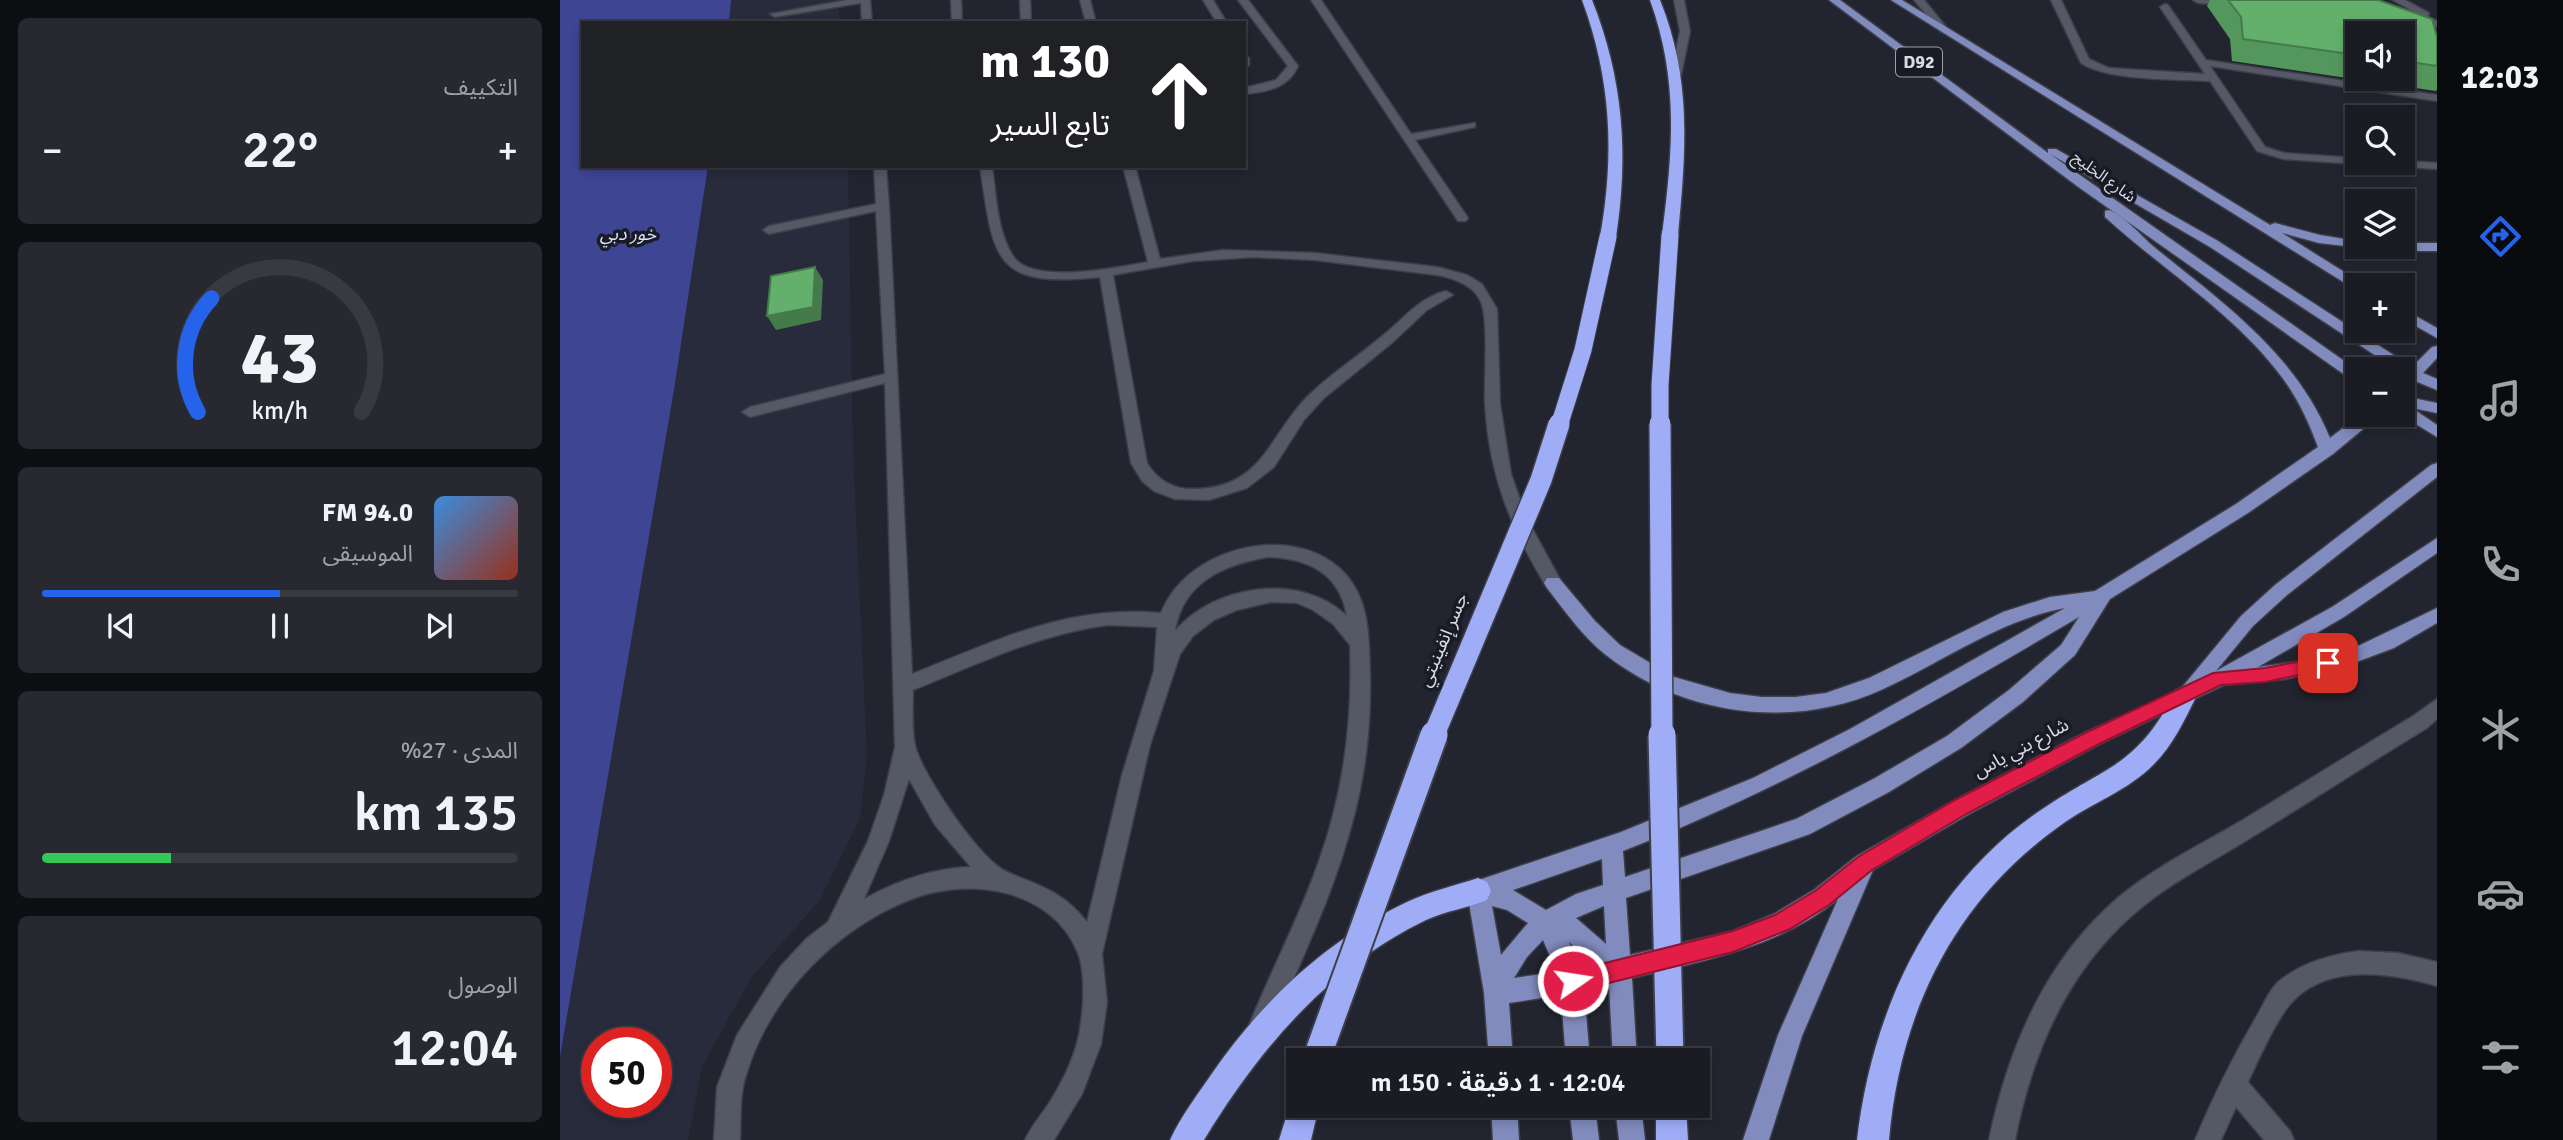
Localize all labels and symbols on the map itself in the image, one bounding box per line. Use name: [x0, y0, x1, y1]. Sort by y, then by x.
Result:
road number: D92: [1896, 48, 1942, 76]
street label: شارع الخليج: [2067, 147, 2140, 208]
water label: خور دبي: [600, 223, 657, 248]
street label: جسر إنفينيتي: [1412, 589, 1476, 692]
pin: [2298, 633, 2358, 693]
street label: شارع بني ياس: [1969, 713, 2074, 785]
position arrow: [1536, 944, 1610, 1018]
speed limit sign: 50: [581, 1027, 672, 1118]

